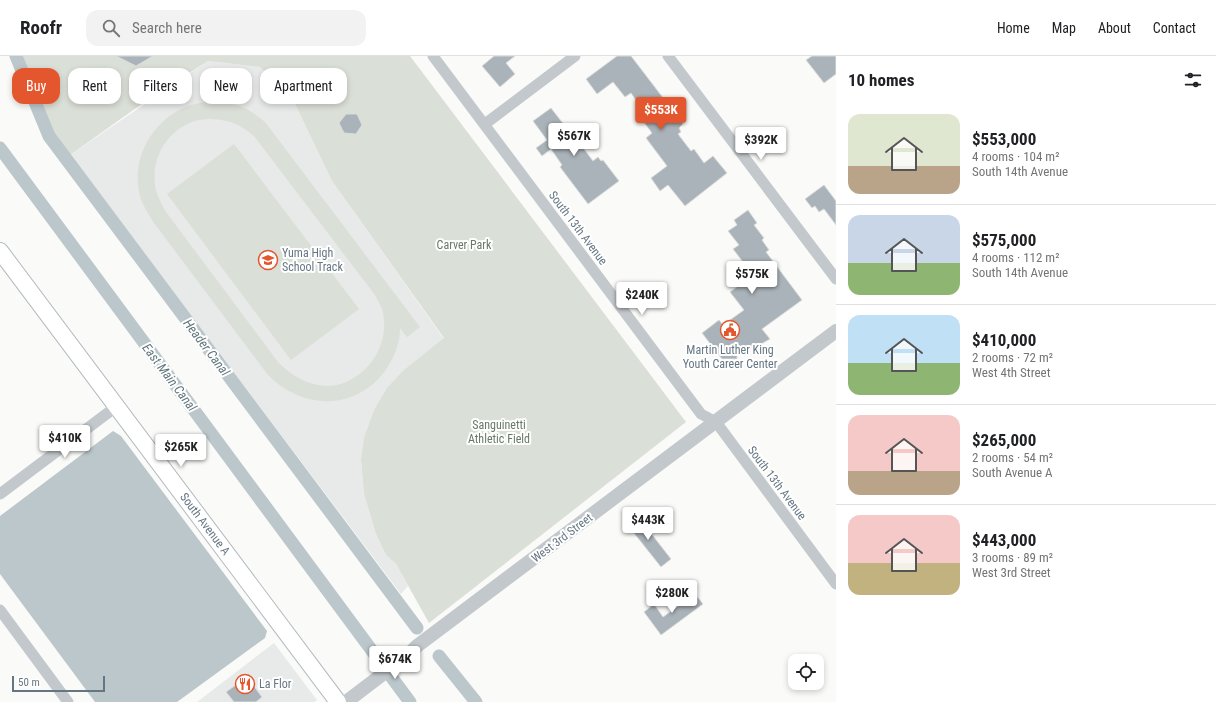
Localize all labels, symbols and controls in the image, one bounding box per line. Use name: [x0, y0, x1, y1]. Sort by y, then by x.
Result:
search box: [86, 10, 366, 46]
text: Roofr: [20, 16, 62, 39]
icon: search: [100, 17, 122, 39]
text: Search here: [132, 19, 202, 37]
text: Home: [997, 20, 1030, 36]
text: Map: [1052, 20, 1076, 36]
text: About: [1098, 20, 1131, 36]
text: Contact: [1153, 20, 1196, 36]
chip: Buy: [12, 68, 60, 104]
chip: Rent: [68, 68, 121, 104]
chip: Filters: [129, 68, 192, 104]
chip: New: [200, 68, 252, 104]
chip: Apartment: [260, 68, 347, 104]
icon: filters: [1182, 69, 1204, 91]
text: 10 homes: [848, 70, 914, 90]
pin: $553K: [633, 97, 689, 131]
text: $553K: [644, 102, 678, 117]
pin: $567K: [546, 123, 602, 157]
pin: $392K: [733, 127, 789, 161]
text: $567K: [557, 128, 591, 143]
text: $553,000: [972, 129, 1036, 149]
icon: home: [880, 130, 928, 178]
text: $392K: [744, 132, 778, 147]
text: 4 rooms · 104 m²: [972, 149, 1059, 164]
text: South 14th Avenue: [972, 164, 1068, 179]
street label: South 13th Avenue: [546, 188, 610, 268]
text: $575,000: [972, 230, 1036, 250]
icon: home: [880, 231, 928, 279]
park label: Carver Park: [437, 238, 492, 252]
place label: Yuma High School Track: [282, 246, 343, 274]
school or university icon: Yuma High School Track: [257, 249, 279, 271]
text: 4 rooms · 112 m²: [972, 250, 1059, 265]
pin: $575K: [724, 261, 780, 295]
text: South 14th Avenue: [972, 265, 1068, 280]
text: $575K: [735, 266, 769, 281]
pin: $240K: [614, 282, 670, 316]
text: $240K: [625, 287, 659, 302]
water label: Header Canal: [180, 316, 233, 379]
public building icon: Martin Luther King Youth Career Center: [719, 319, 741, 341]
text: $410,000: [972, 330, 1036, 350]
icon: home: [880, 331, 928, 379]
water label: East Main Canal: [139, 341, 200, 415]
place label: Martin Luther King Youth Career Center: [683, 343, 778, 371]
text: 2 rooms · 72 m²: [972, 350, 1053, 365]
text: West 4th Street: [972, 365, 1051, 380]
park label: Sanguinetti Athletic Field: [468, 418, 530, 446]
pin: $410K: [37, 425, 93, 459]
text: $410K: [48, 430, 82, 445]
text: $265,000: [972, 430, 1036, 450]
icon: home: [880, 431, 928, 479]
pin: $265K: [153, 434, 209, 468]
text: $265K: [164, 439, 198, 454]
street label: South 13th Avenue: [745, 443, 809, 523]
text: 2 rooms · 54 m²: [972, 450, 1053, 465]
text: South Avenue A: [972, 465, 1053, 480]
street label: South Avenue A: [177, 490, 233, 558]
pin: $443K: [620, 507, 676, 541]
street label: West 3rd Street: [529, 510, 596, 565]
text: $443K: [631, 512, 665, 527]
text: $443,000: [972, 530, 1036, 550]
icon: home: [880, 531, 928, 579]
text: 3 rooms · 89 m²: [972, 550, 1053, 565]
text: West 3rd Street: [972, 565, 1051, 580]
pin: $280K: [644, 580, 700, 614]
text: $280K: [655, 585, 689, 600]
pin: $674K: [367, 646, 423, 680]
text: $674K: [378, 651, 412, 666]
map controls: [788, 654, 824, 690]
button: locate: [788, 654, 824, 690]
restaurant icon: La Flor: [234, 673, 256, 695]
scale bar: [12, 674, 105, 693]
text: 50 m: [18, 676, 40, 689]
place label: La Flor: [259, 677, 292, 691]

